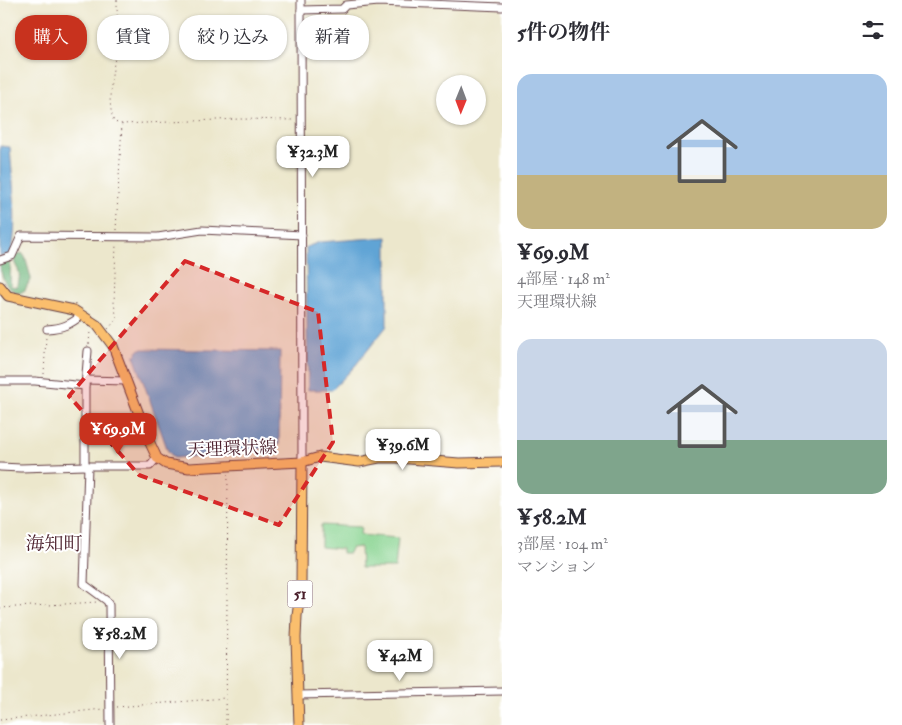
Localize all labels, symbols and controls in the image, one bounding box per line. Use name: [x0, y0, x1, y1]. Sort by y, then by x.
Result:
chip: 購入: [15, 15, 87, 60]
chip: 賃貸: [97, 15, 169, 60]
chip: 絞り込み: [179, 15, 287, 60]
chip: 新着: [297, 15, 369, 60]
icon: filters: [859, 16, 887, 44]
text: 5件の物件: [517, 19, 610, 46]
north arrow: [436, 75, 486, 125]
map controls: [436, 75, 486, 125]
icon: home: [657, 106, 747, 196]
pin: ¥32.3M: [272, 136, 354, 178]
text: ¥32.3M: [287, 142, 339, 162]
text: ¥69.9M: [517, 239, 589, 266]
text: 4部屋 · 148 m²: [517, 269, 610, 289]
text: 天理環状線: [517, 292, 597, 312]
icon: home: [657, 371, 747, 461]
pin: ¥69.9M: [77, 412, 159, 455]
text: ¥69.9M: [90, 419, 146, 439]
pin: ¥39.6M: [362, 428, 444, 471]
text: ¥39.6M: [376, 435, 430, 455]
street label: 天理環状線: [187, 436, 277, 462]
text: ¥58.2M: [517, 504, 587, 531]
district label: 海知町: [25, 532, 83, 556]
text: 3部屋 · 104 m²: [517, 534, 608, 554]
text: マンション: [517, 557, 596, 577]
road number: 51: [288, 580, 312, 608]
pin: ¥58.2M: [79, 618, 161, 660]
text: ¥58.2M: [93, 624, 147, 644]
pin: ¥42M: [370, 640, 430, 682]
text: ¥42M: [378, 646, 422, 666]

